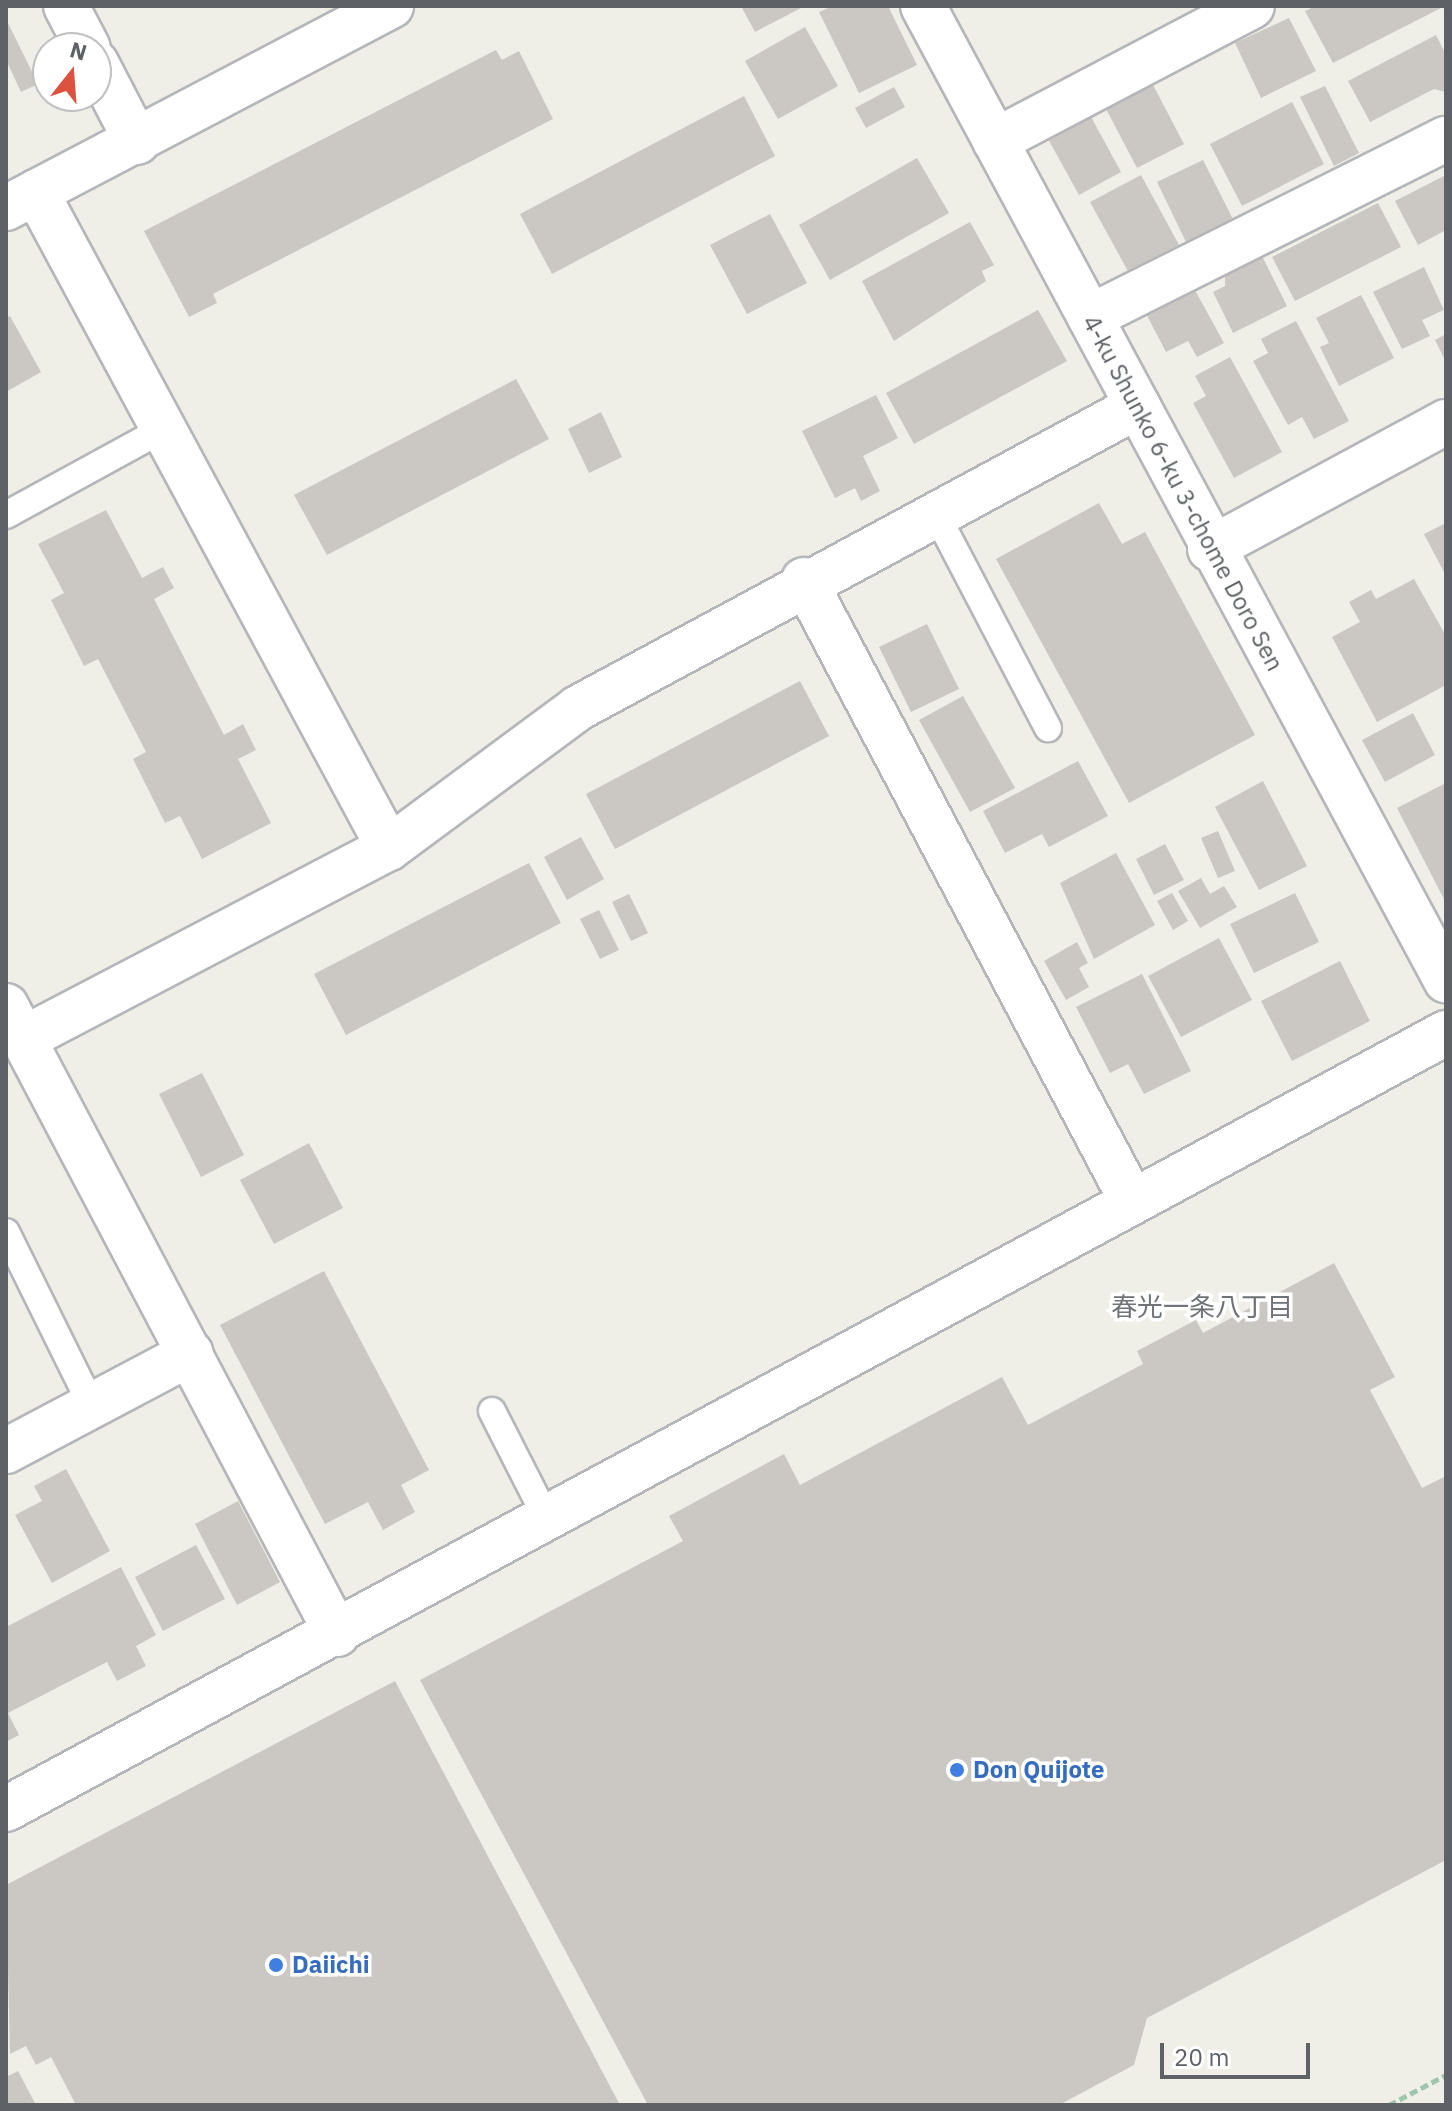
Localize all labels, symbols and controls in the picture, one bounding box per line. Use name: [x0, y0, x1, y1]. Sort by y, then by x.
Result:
north arrow: [32, 32, 112, 112]
text: N: [67, 34, 90, 67]
street label: 4-ku Shunko 6-ku 3-chome Doro Sen: [1077, 310, 1289, 676]
district label: 春光一条八丁目: [1111, 1291, 1293, 1323]
place label: Don Quijote: [973, 1756, 1104, 1784]
marker: Don Quijote: [948, 1761, 966, 1779]
place label: Daiichi: [292, 1951, 370, 1979]
marker: Daiichi: [267, 1956, 285, 1974]
scale bar: [1164, 2027, 1314, 2077]
text: 20 m: [1174, 2041, 1229, 2073]

